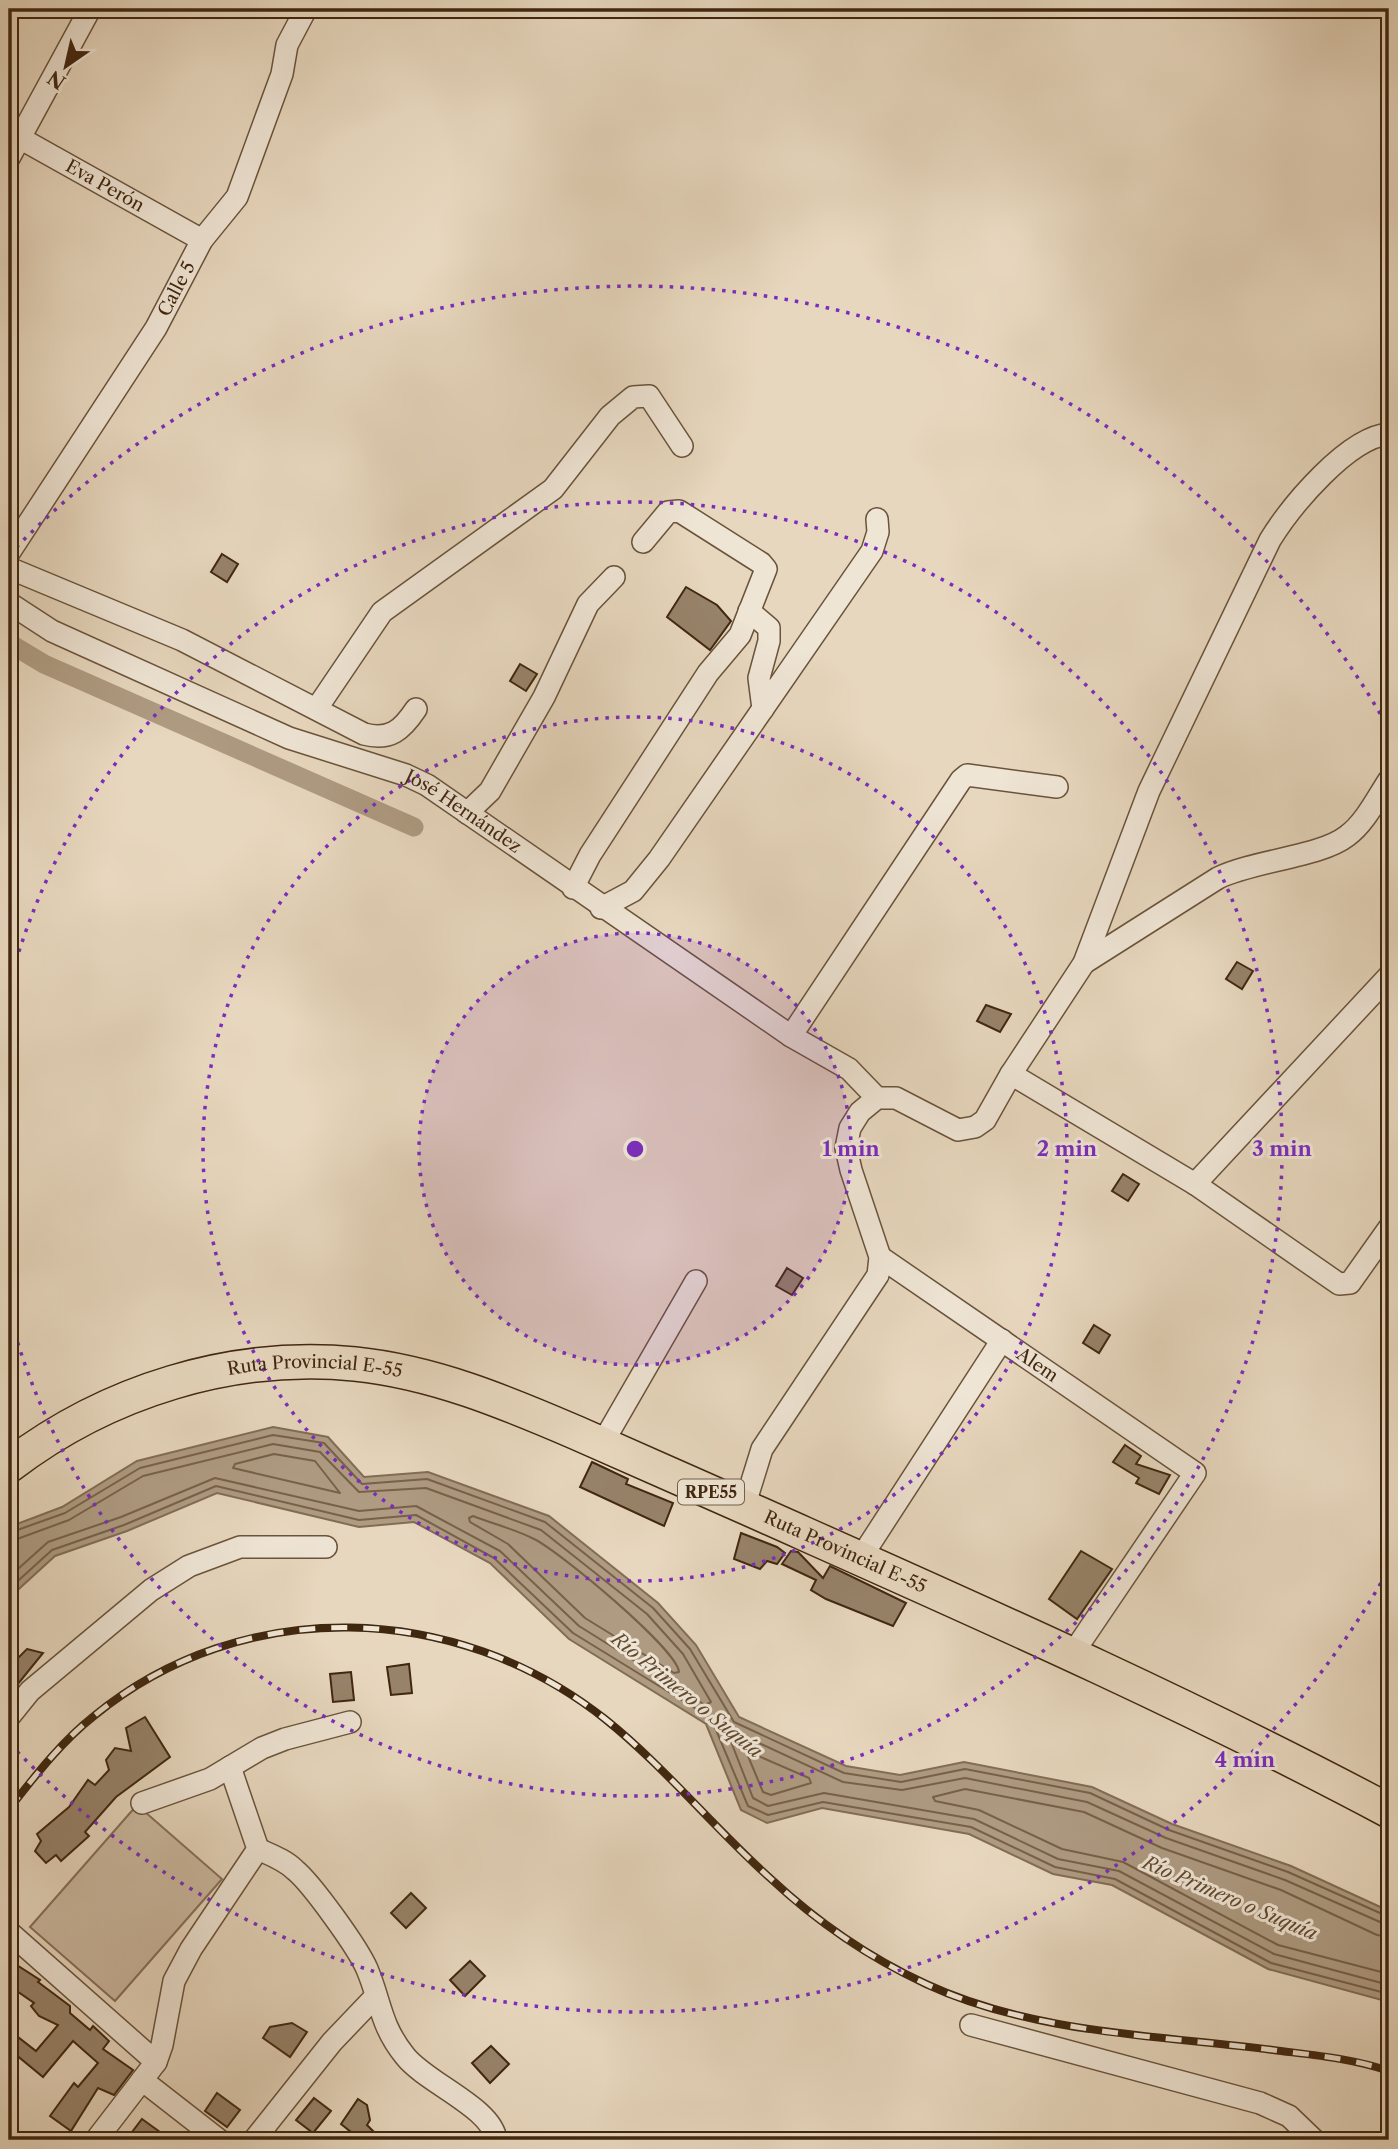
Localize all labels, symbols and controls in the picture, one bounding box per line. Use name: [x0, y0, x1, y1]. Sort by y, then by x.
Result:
north arrow: [32, 32, 102, 102]
text: N: [43, 66, 70, 94]
street label: Eva Perón: [62, 155, 148, 217]
street label: Calle 5: [153, 258, 200, 320]
street label: José Hernández: [399, 764, 526, 858]
text: 1 min: [822, 1136, 880, 1161]
text: 2 min: [1037, 1136, 1098, 1161]
text: 3 min: [1252, 1136, 1313, 1161]
centre of rings: [623, 1137, 647, 1161]
street label: Alem: [1012, 1342, 1063, 1387]
street label: Ruta Provincial E-55: [226, 1351, 404, 1382]
road number: RPE55: [678, 1480, 744, 1504]
street label: Ruta Provincial E-55: [760, 1506, 930, 1598]
water label: Río Primero o Suquía: [606, 1626, 767, 1763]
text: 4 min: [1215, 1747, 1276, 1772]
water label: Río Primero o Suquía: [1138, 1850, 1321, 1945]

